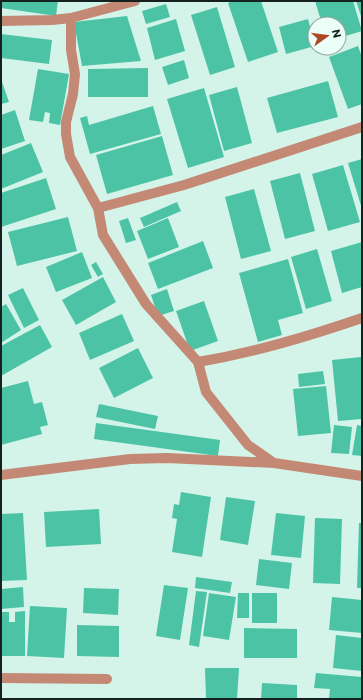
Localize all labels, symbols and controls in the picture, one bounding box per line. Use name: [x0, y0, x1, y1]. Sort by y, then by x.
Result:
north arrow: [307, 16, 347, 56]
text: N: [330, 28, 344, 39]

